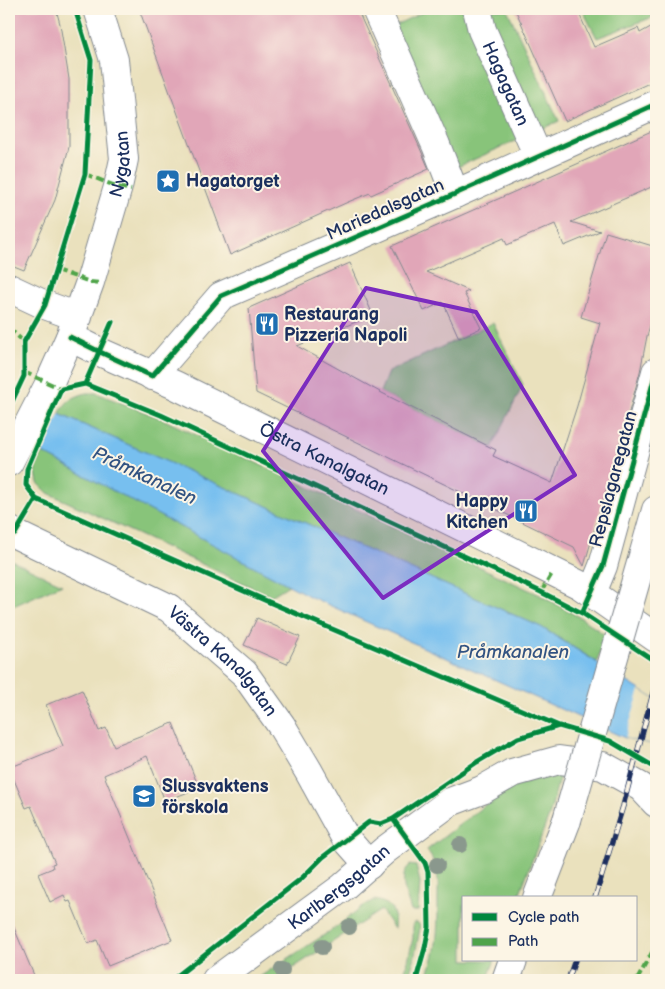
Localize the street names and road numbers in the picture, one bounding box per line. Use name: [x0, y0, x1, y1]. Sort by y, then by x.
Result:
street label: Hagagatan: [477, 38, 533, 129]
street label: Nygatan: [105, 130, 135, 200]
street label: Mariedalsgatan: [323, 174, 447, 245]
street label: Repslagaregatan: [585, 409, 642, 550]
street label: Östra Kanalgatan: [256, 417, 392, 500]
street label: Västra Kanalgatan: [163, 602, 281, 720]
street label: Karlbergsgatan: [284, 841, 394, 935]

